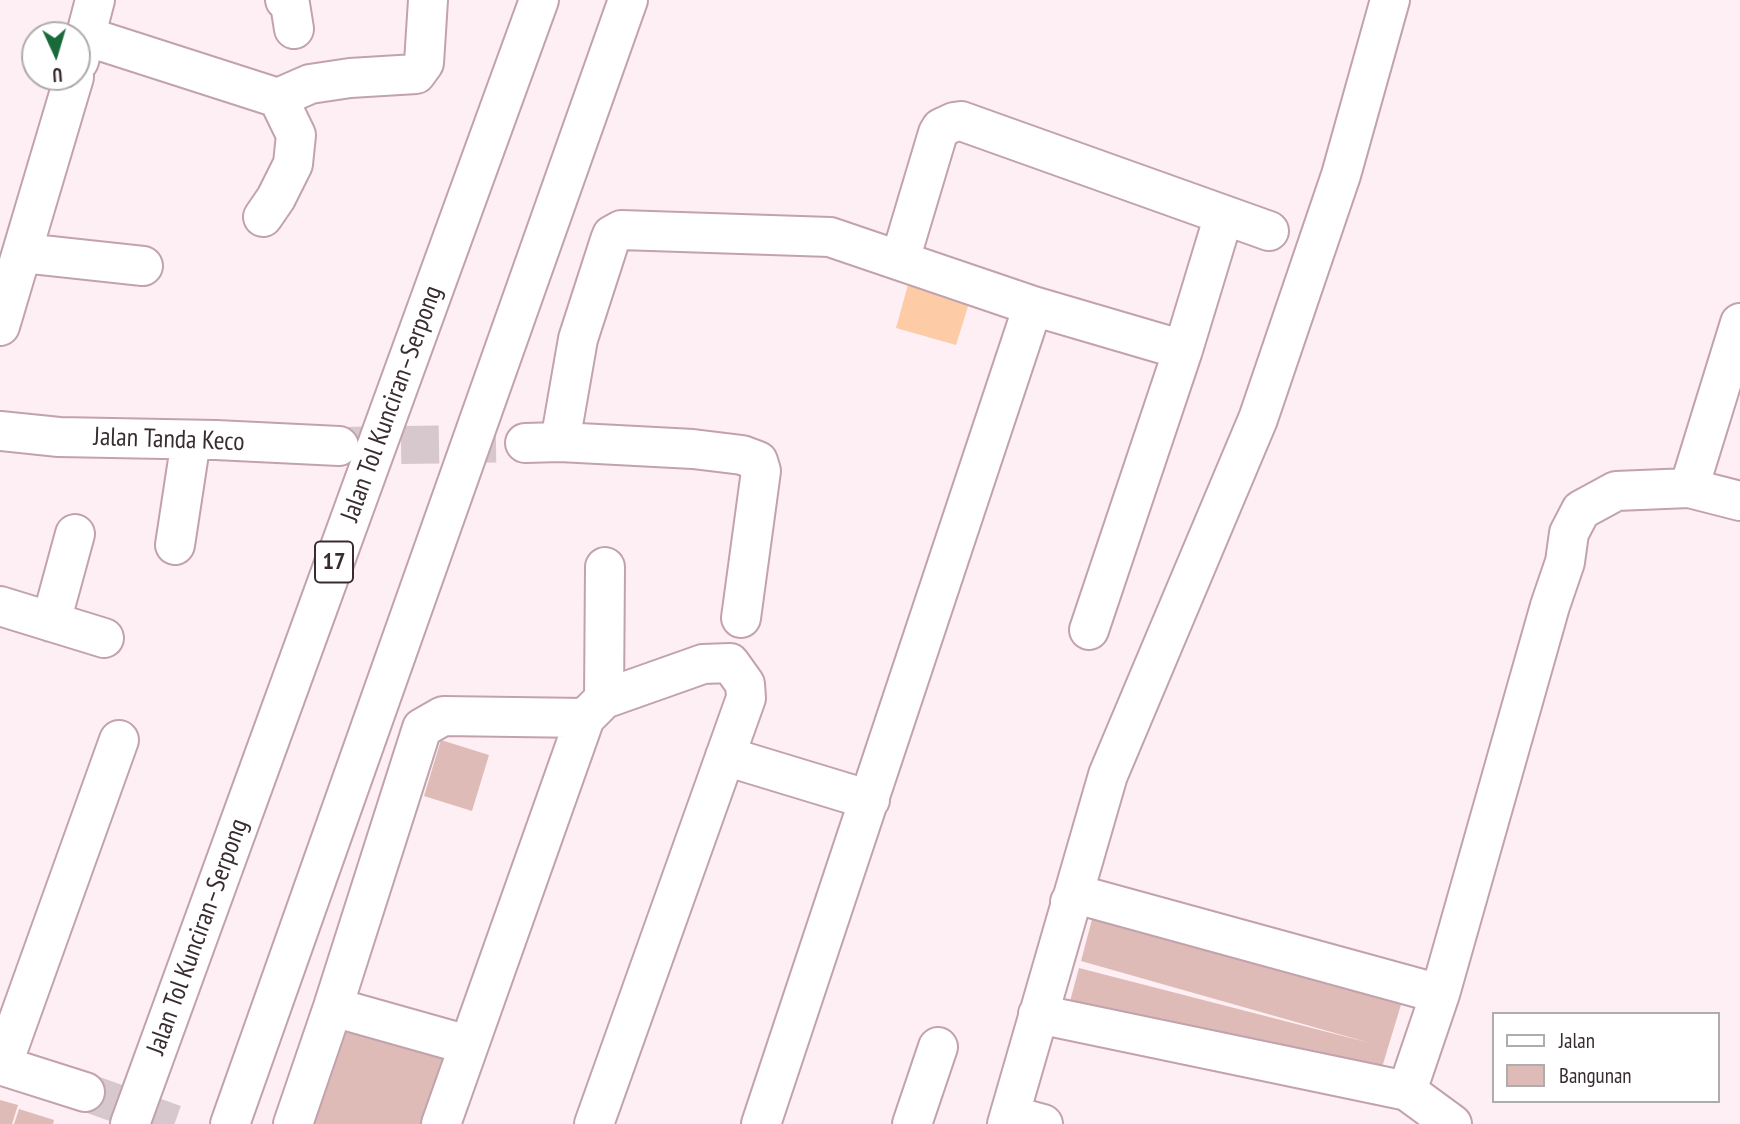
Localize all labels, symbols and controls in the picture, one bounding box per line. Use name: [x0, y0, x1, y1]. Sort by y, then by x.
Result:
north arrow: [21, 21, 91, 91]
text: U: [52, 63, 63, 87]
street label: Jalan Tol Kunciran–Serpong: [335, 282, 449, 526]
street label: Jalan Tanda Keco: [93, 422, 245, 458]
road number: 17: [315, 542, 353, 582]
street label: Jalan Tol Kunciran–Serpong: [141, 815, 255, 1059]
legend: [1492, 1012, 1719, 1103]
text: Jalan: [1559, 1027, 1595, 1054]
text: Bangunan: [1559, 1062, 1632, 1089]

